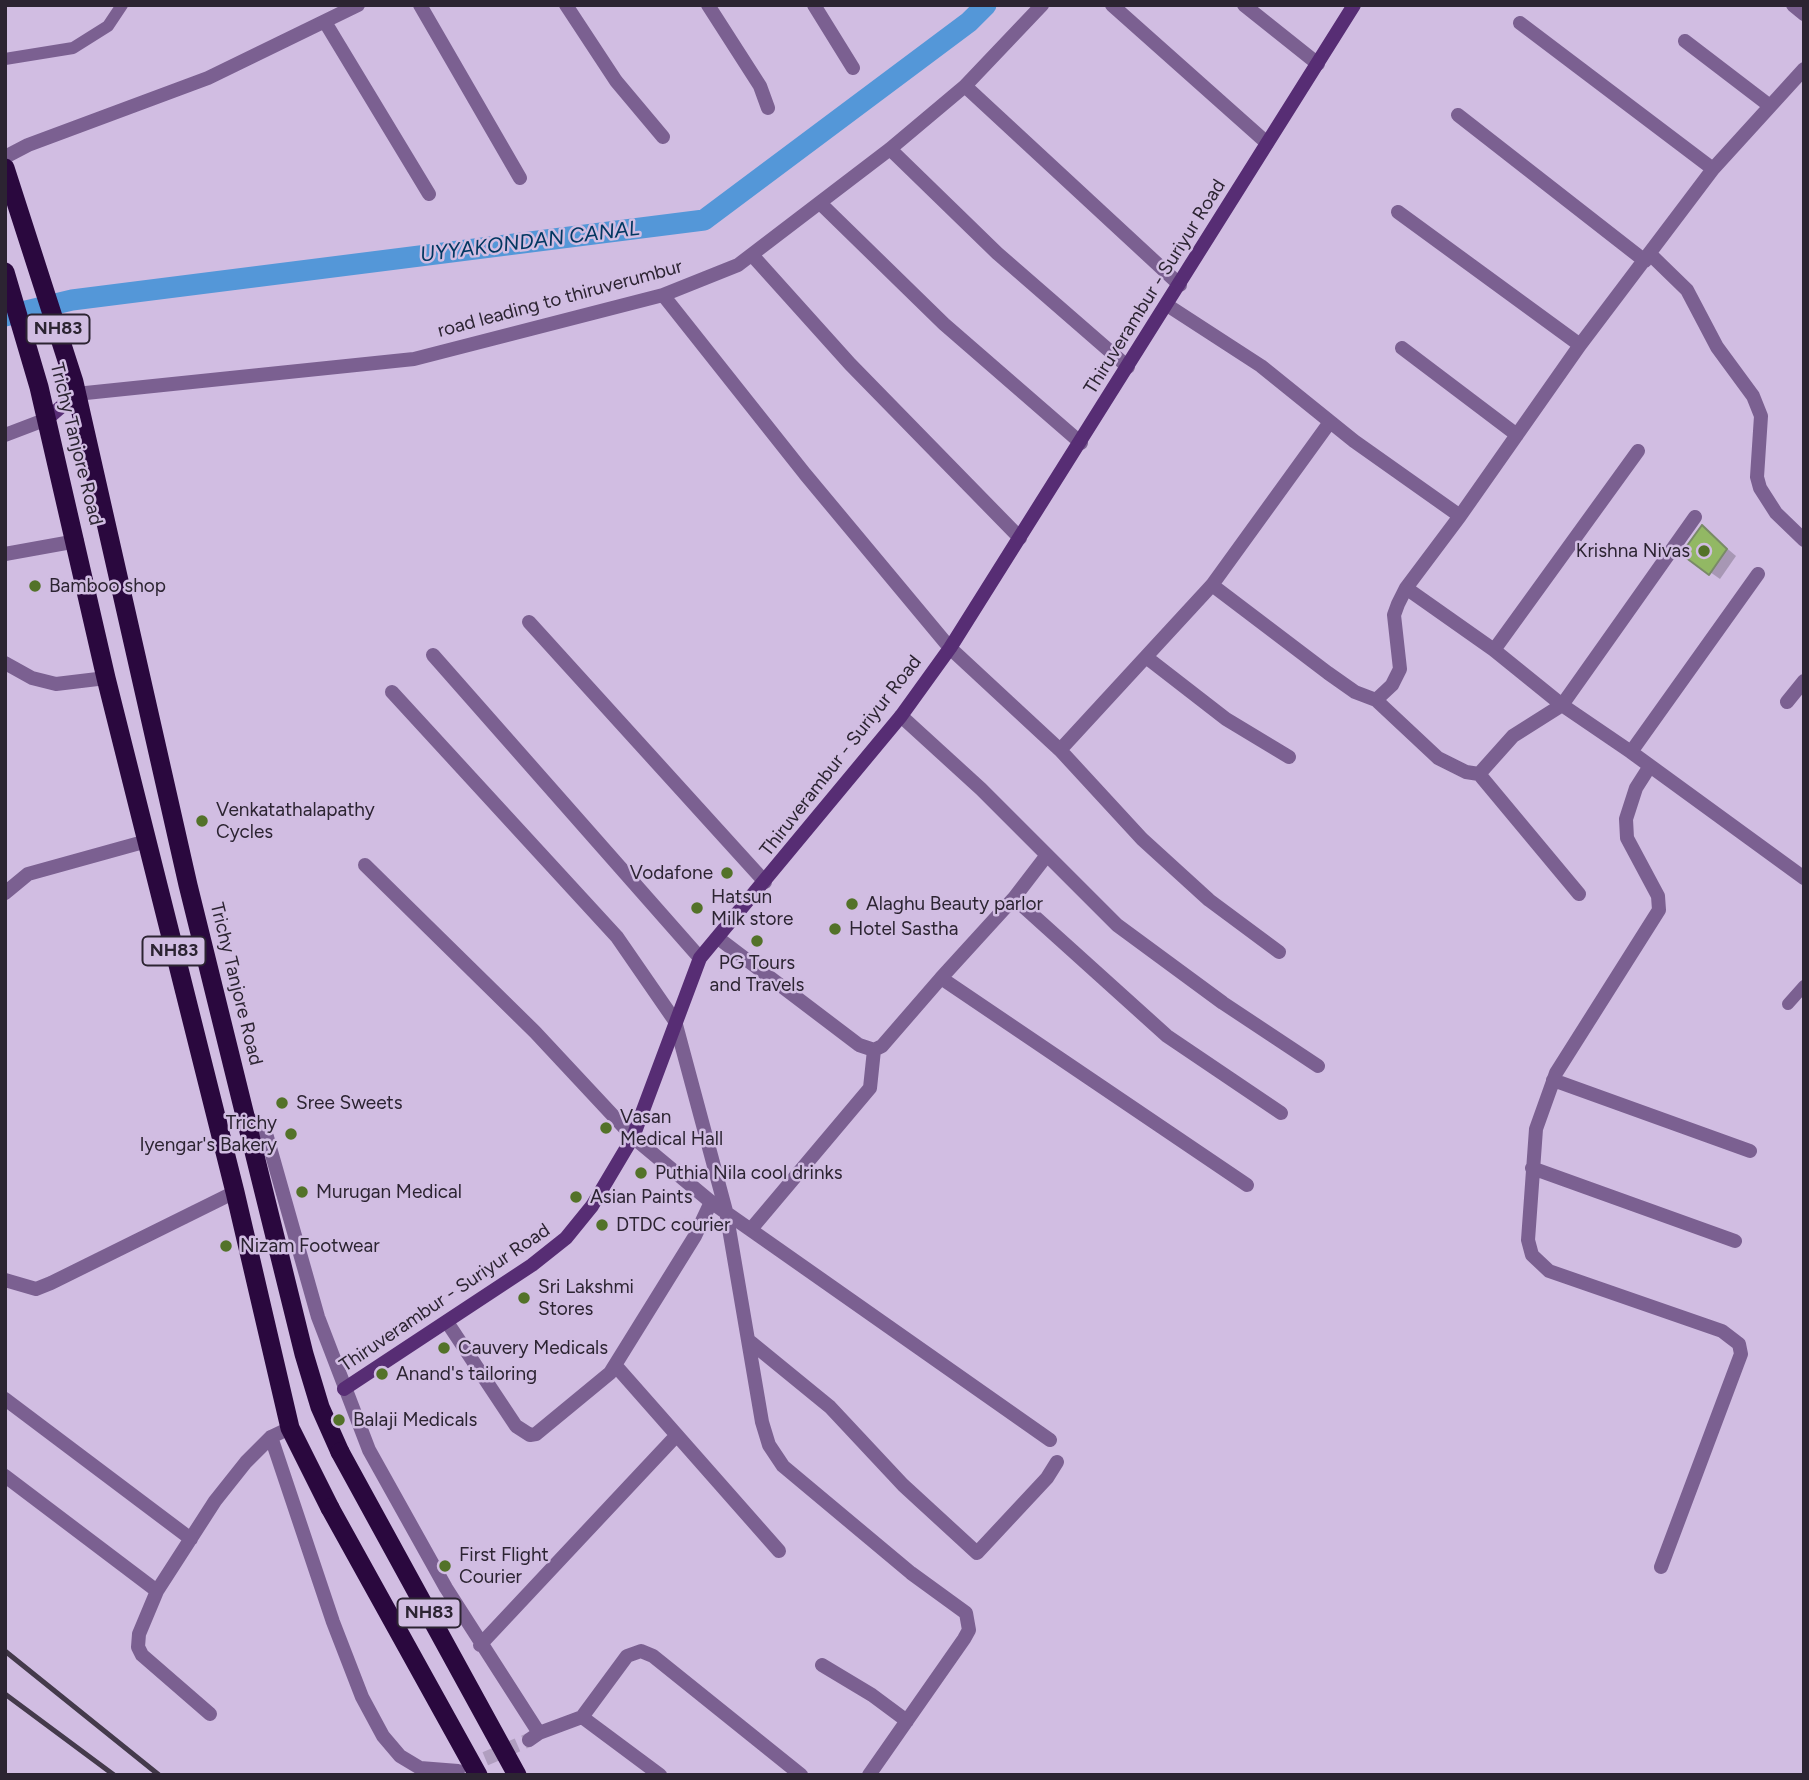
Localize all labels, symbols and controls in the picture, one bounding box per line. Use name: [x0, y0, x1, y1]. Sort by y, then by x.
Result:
street label: Thiruverambur - Suriyur Road: [1079, 175, 1231, 399]
water label: UYYAKONDAN CANAL: [419, 216, 641, 268]
street label: road leading to thiruverumbur: [435, 255, 685, 343]
road number: NH83: [27, 314, 90, 344]
street label: Trichy Tanjore Road: [45, 360, 107, 528]
place label: Krishna Nivas: [1576, 540, 1690, 562]
marker: Krishna Nivas: [1696, 543, 1712, 559]
place label: Bamboo shop: [49, 575, 166, 597]
marker: Bamboo shop: [27, 578, 43, 594]
street label: Thiruverambur - Suriyur Road: [755, 651, 927, 861]
place label: Venkatathalapathy Cycles: [216, 799, 375, 843]
marker: Venkatathalapathy Cycles: [194, 813, 210, 829]
place label: Vodafone: [630, 862, 713, 884]
marker: Vodafone: [719, 865, 735, 881]
place label: Hatsun Milk store: [711, 886, 793, 930]
place label: Alaghu Beauty parlor: [866, 893, 1043, 915]
marker: Alaghu Beauty parlor: [844, 896, 860, 912]
street label: Trichy Tanjore Road: [205, 900, 267, 1068]
marker: Hatsun Milk store: [689, 900, 705, 916]
place label: Hotel Sastha: [849, 918, 958, 940]
marker: Hotel Sastha: [827, 921, 843, 937]
marker: PG Tours and Travels: [749, 933, 765, 949]
road number: NH83: [142, 936, 206, 966]
place label: PG Tours and Travels: [710, 952, 804, 996]
place label: Sree Sweets: [296, 1092, 403, 1114]
marker: Sree Sweets: [274, 1095, 290, 1111]
place label: Vasan Medical Hall: [620, 1106, 723, 1150]
place label: Trichy Iyengar's Bakery: [139, 1112, 277, 1156]
marker: Vasan Medical Hall: [598, 1120, 614, 1136]
marker: Trichy Iyengar's Bakery: [283, 1126, 299, 1142]
place label: Puthia Nila cool drinks: [655, 1162, 843, 1184]
marker: Puthia Nila cool drinks: [633, 1165, 649, 1181]
place label: Murugan Medical: [316, 1181, 462, 1203]
marker: Murugan Medical: [294, 1184, 310, 1200]
place label: Asian Paints: [590, 1186, 693, 1208]
marker: Asian Paints: [568, 1189, 584, 1205]
place label: DTDC courier: [616, 1214, 730, 1236]
marker: DTDC courier: [594, 1217, 610, 1233]
street label: Thiruverambur - Suriyur Road: [335, 1219, 555, 1377]
place label: Nizam Footwear: [240, 1235, 380, 1257]
marker: Nizam Footwear: [218, 1238, 234, 1254]
place label: Sri Lakshmi Stores: [538, 1276, 634, 1320]
marker: Sri Lakshmi Stores: [516, 1290, 532, 1306]
place label: Cauvery Medicals: [458, 1337, 608, 1359]
marker: Cauvery Medicals: [436, 1340, 452, 1356]
place label: Anand's tailoring: [396, 1363, 537, 1385]
marker: Anand's tailoring: [374, 1366, 390, 1382]
place label: Balaji Medicals: [353, 1409, 477, 1431]
marker: Balaji Medicals: [331, 1412, 347, 1428]
place label: First Flight Courier: [459, 1544, 549, 1588]
marker: First Flight Courier: [437, 1558, 453, 1574]
road number: NH83: [398, 1598, 460, 1628]

